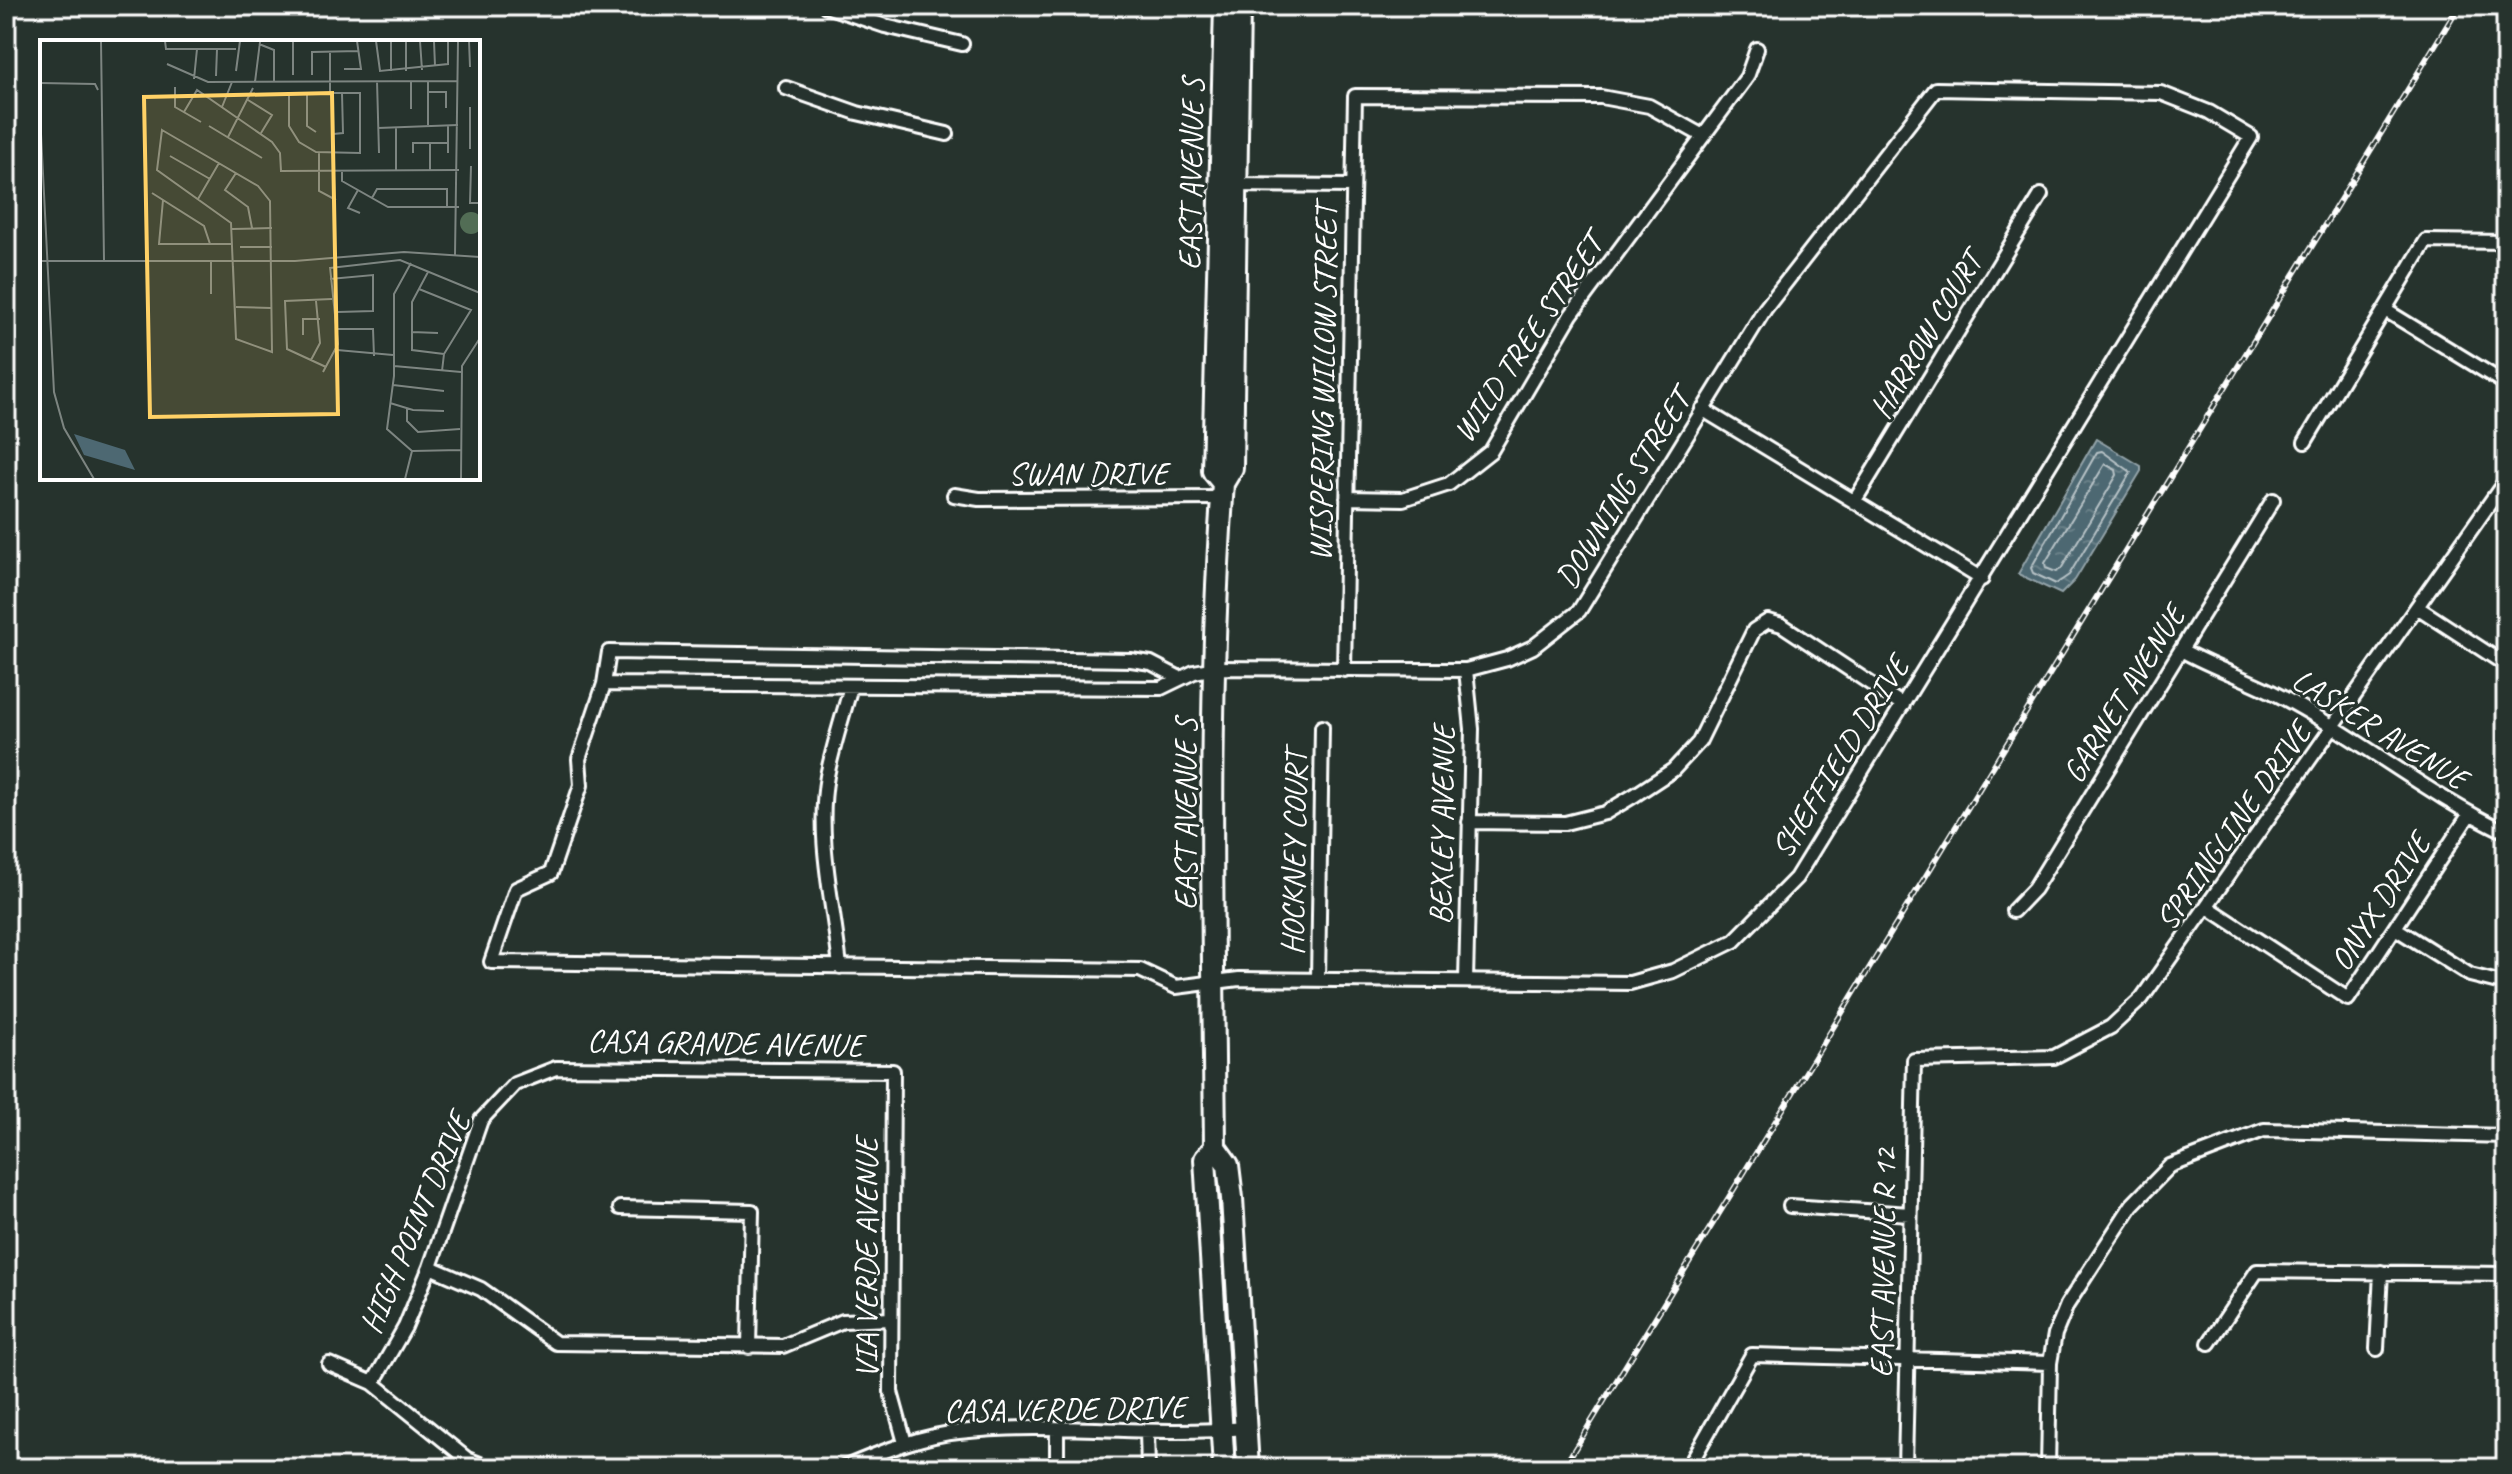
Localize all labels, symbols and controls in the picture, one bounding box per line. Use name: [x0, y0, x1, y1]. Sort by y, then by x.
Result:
inset map: [40, 40, 480, 480]
street label: EAST AVENUE S: [1169, 73, 1213, 270]
street label: WISPERING WILLOW STREET: [1299, 197, 1347, 561]
street label: WILD TREE STREET: [1443, 219, 1617, 450]
street label: HARROW COURT: [1860, 239, 1995, 426]
street label: DOWNING STREET: [1546, 375, 1705, 595]
street label: SWAN DRIVE: [1008, 453, 1172, 494]
street label: GARNET AVENUE: [2053, 594, 2197, 790]
street label: SHEFFIELD DRIVE: [1762, 645, 1921, 865]
street label: LASKER AVENUE: [2285, 659, 2479, 802]
street label: SPRINGLINE DRIVE: [2146, 710, 2322, 938]
street label: EAST AVENUE S: [1165, 713, 1206, 910]
street label: BEXLEY AVENUE: [1420, 721, 1464, 925]
street label: HOCKNEY COURT: [1272, 743, 1316, 955]
street label: ONYX DRIVE: [2320, 822, 2442, 978]
street label: CASA GRANDE AVENUE: [587, 1020, 868, 1066]
street label: HIGH POINT DRIVE: [350, 1102, 482, 1340]
street label: VIA VERDE AVENUE: [846, 1133, 887, 1378]
street label: EAST AVENUE R 12: [1861, 1146, 1906, 1378]
street label: CASA VERDE DRIVE: [944, 1386, 1191, 1432]

